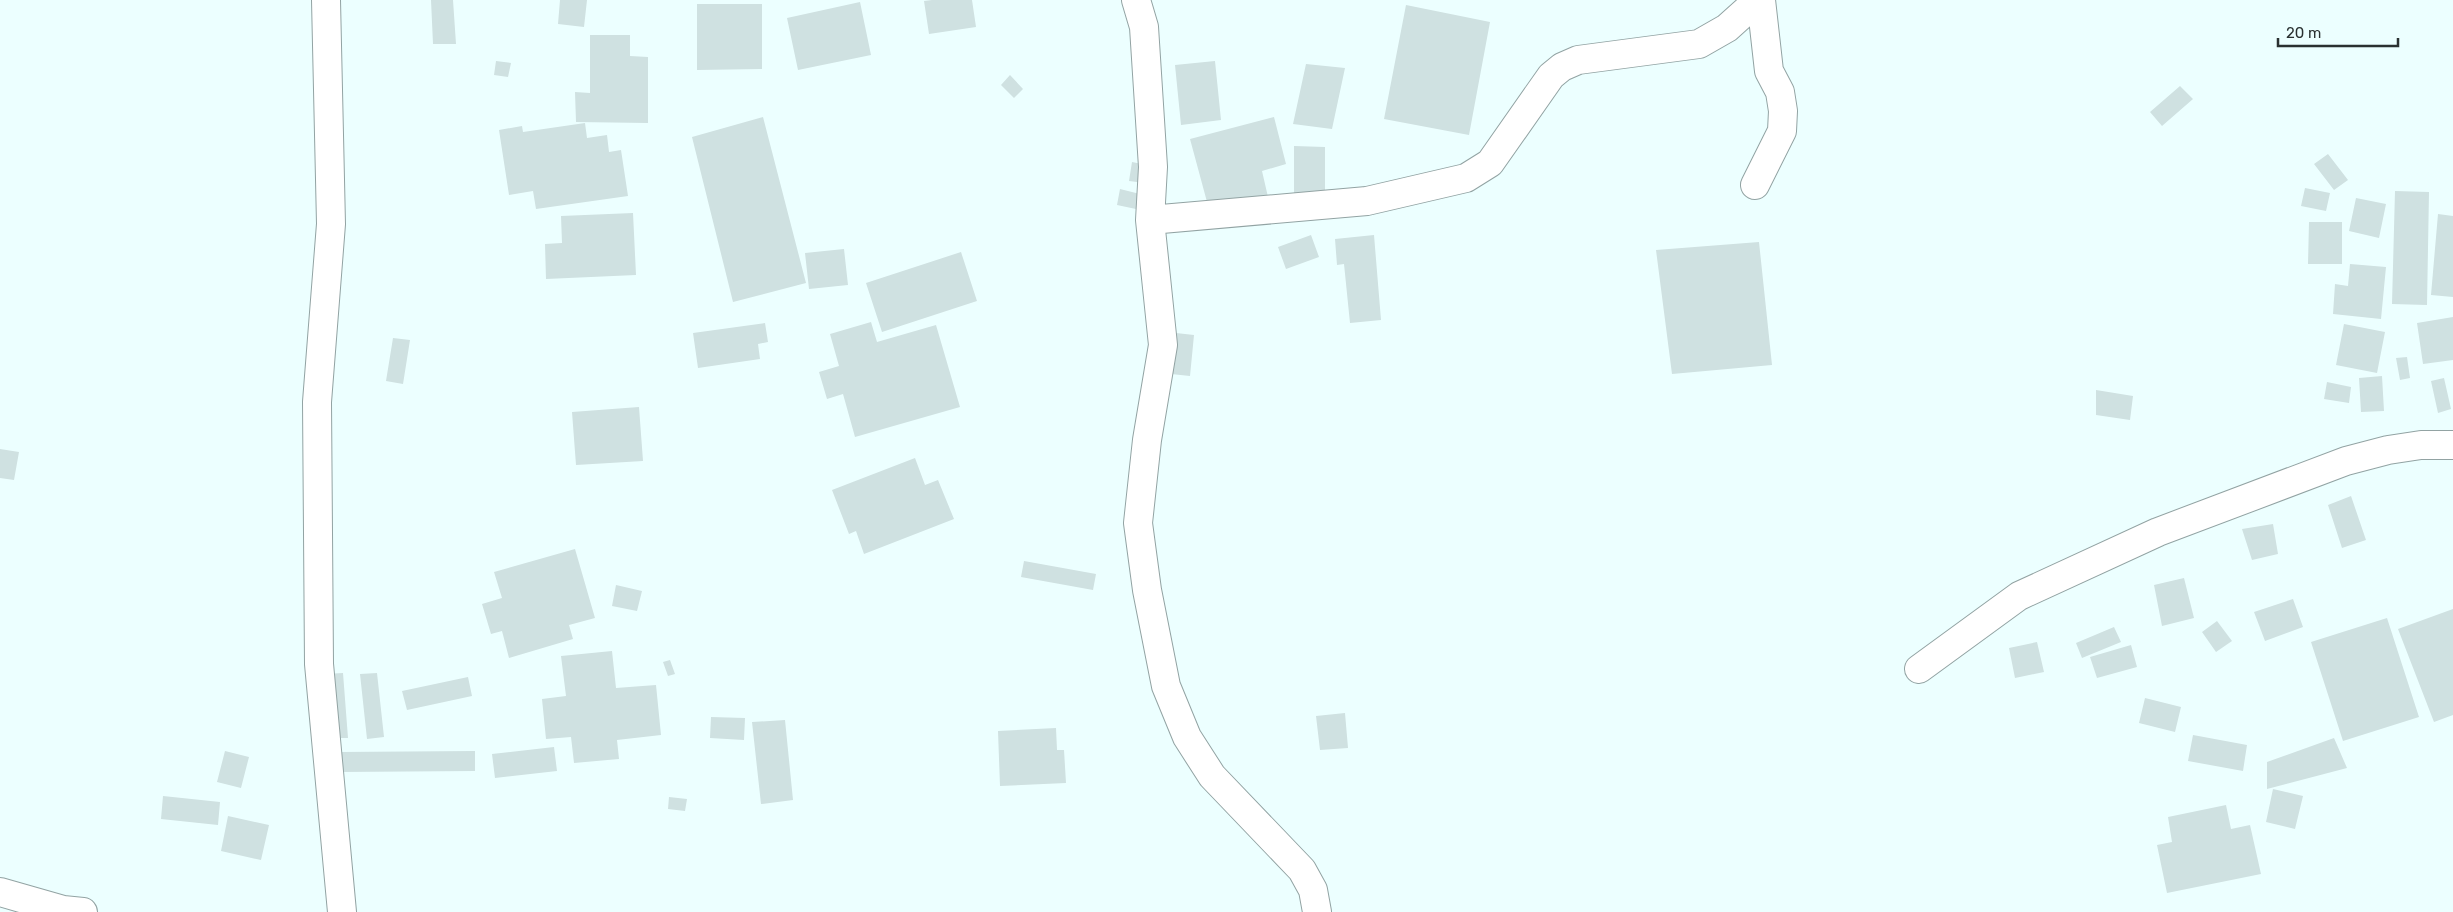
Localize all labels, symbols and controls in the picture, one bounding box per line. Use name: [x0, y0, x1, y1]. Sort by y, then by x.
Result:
scale bar: [2278, 15, 2398, 47]
text: 20 m: [2286, 24, 2321, 42]

